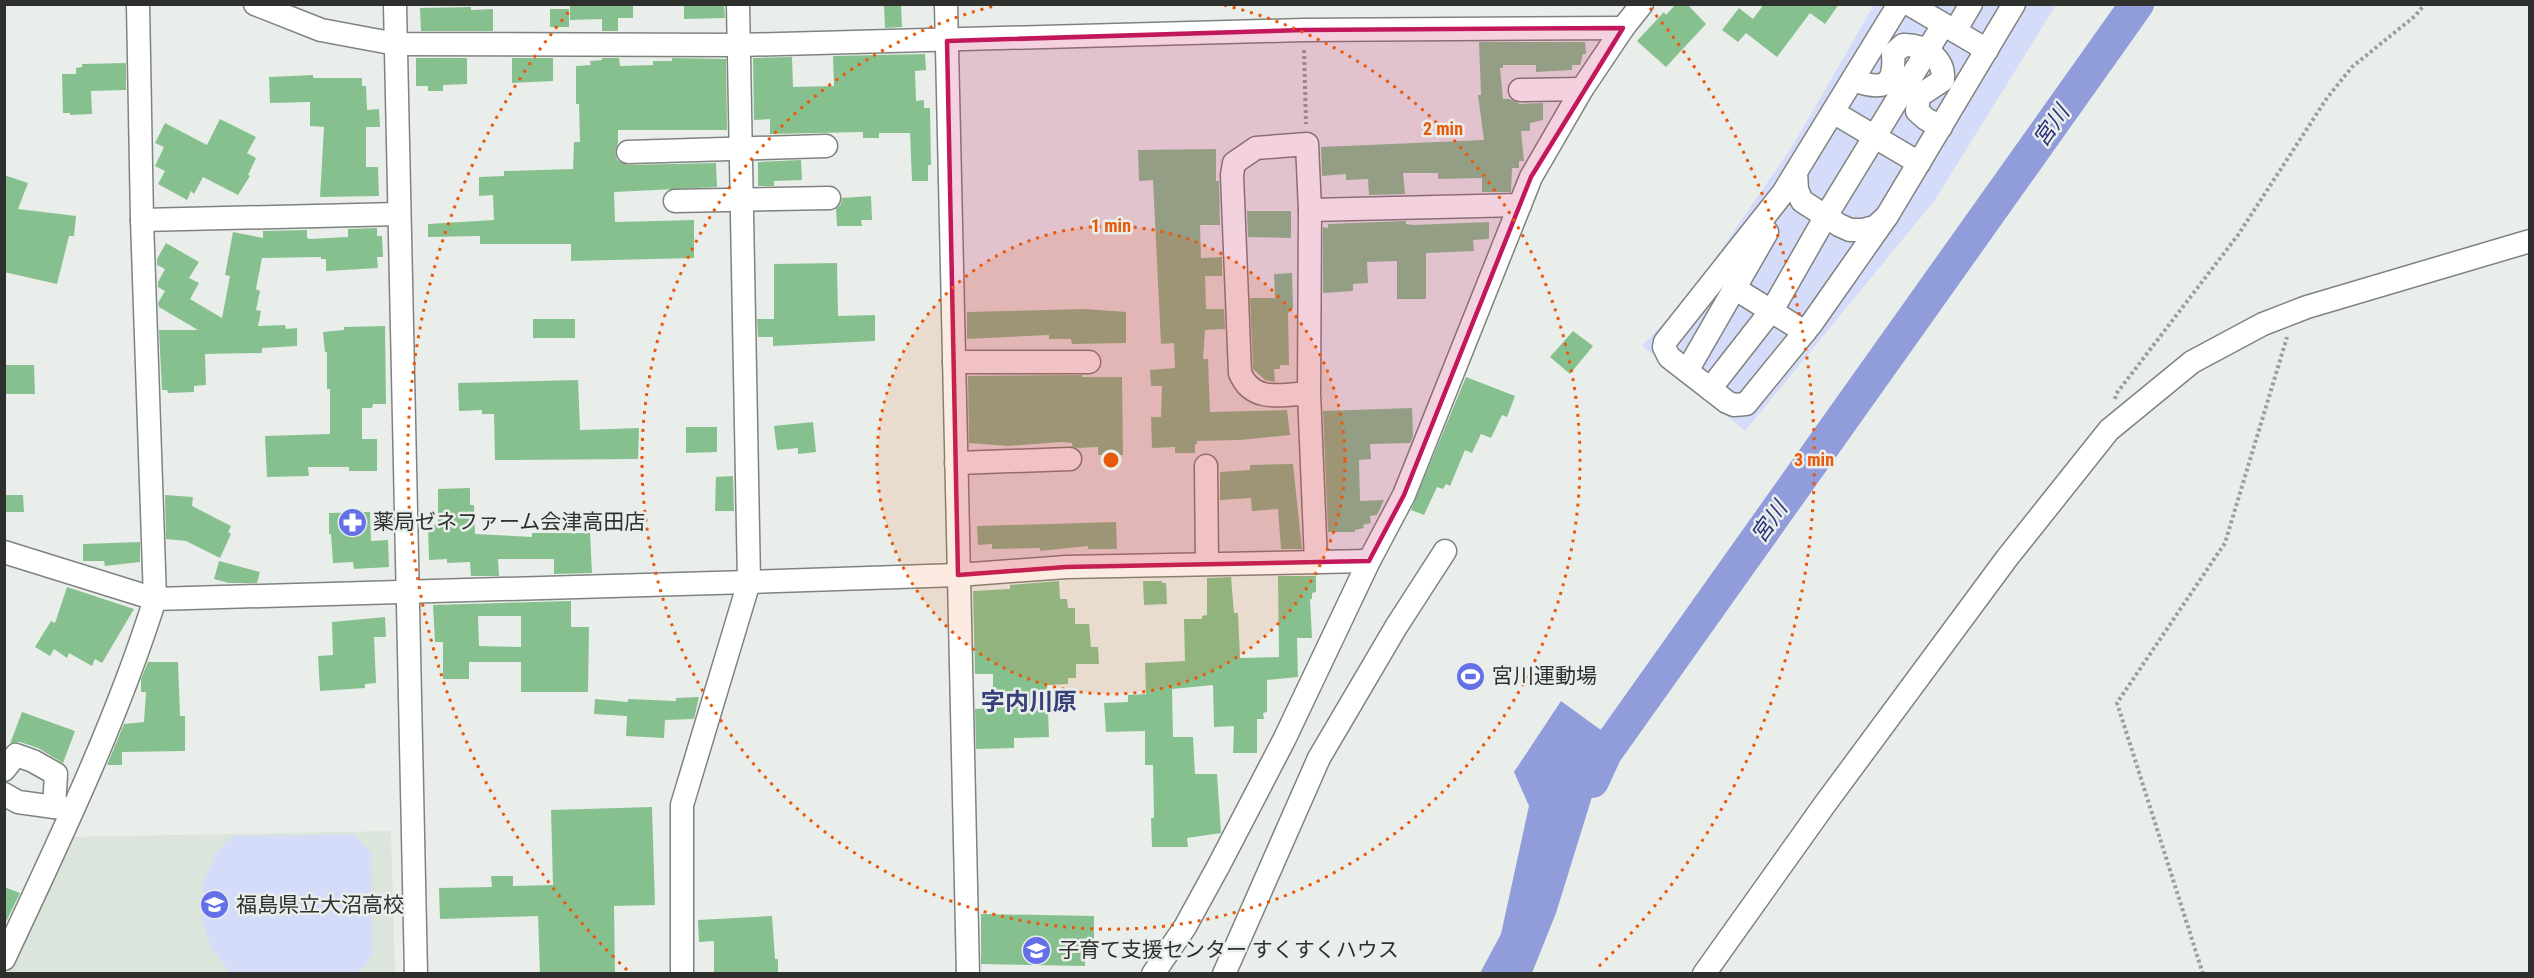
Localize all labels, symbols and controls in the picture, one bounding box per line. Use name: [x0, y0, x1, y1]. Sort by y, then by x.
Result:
water label: 宮川: [2028, 99, 2075, 151]
text: 2 min: [1423, 118, 1463, 139]
text: 1 min: [1091, 215, 1131, 236]
text: 3 min: [1794, 449, 1834, 470]
centre of rings: [1101, 450, 1121, 470]
water label: 宮川: [1746, 495, 1793, 547]
pharmacy icon: 薬局ゼネファーム会津高田店: [336, 506, 368, 538]
place label: 薬局ゼネファーム会津高田店: [373, 510, 645, 534]
sports icon: 宮川運動場: [1455, 660, 1487, 692]
place label: 宮川運動場: [1492, 664, 1597, 688]
district label: 字内川原: [981, 688, 1077, 716]
school or university icon: 福島県立大沼高校: [199, 889, 231, 921]
place label: 福島県立大沼高校: [236, 893, 404, 917]
school or university icon: 子育て支援センター すくすくハウス: [1021, 934, 1053, 966]
place label: 子育て支援センター すくすくハウス: [1058, 938, 1399, 962]

